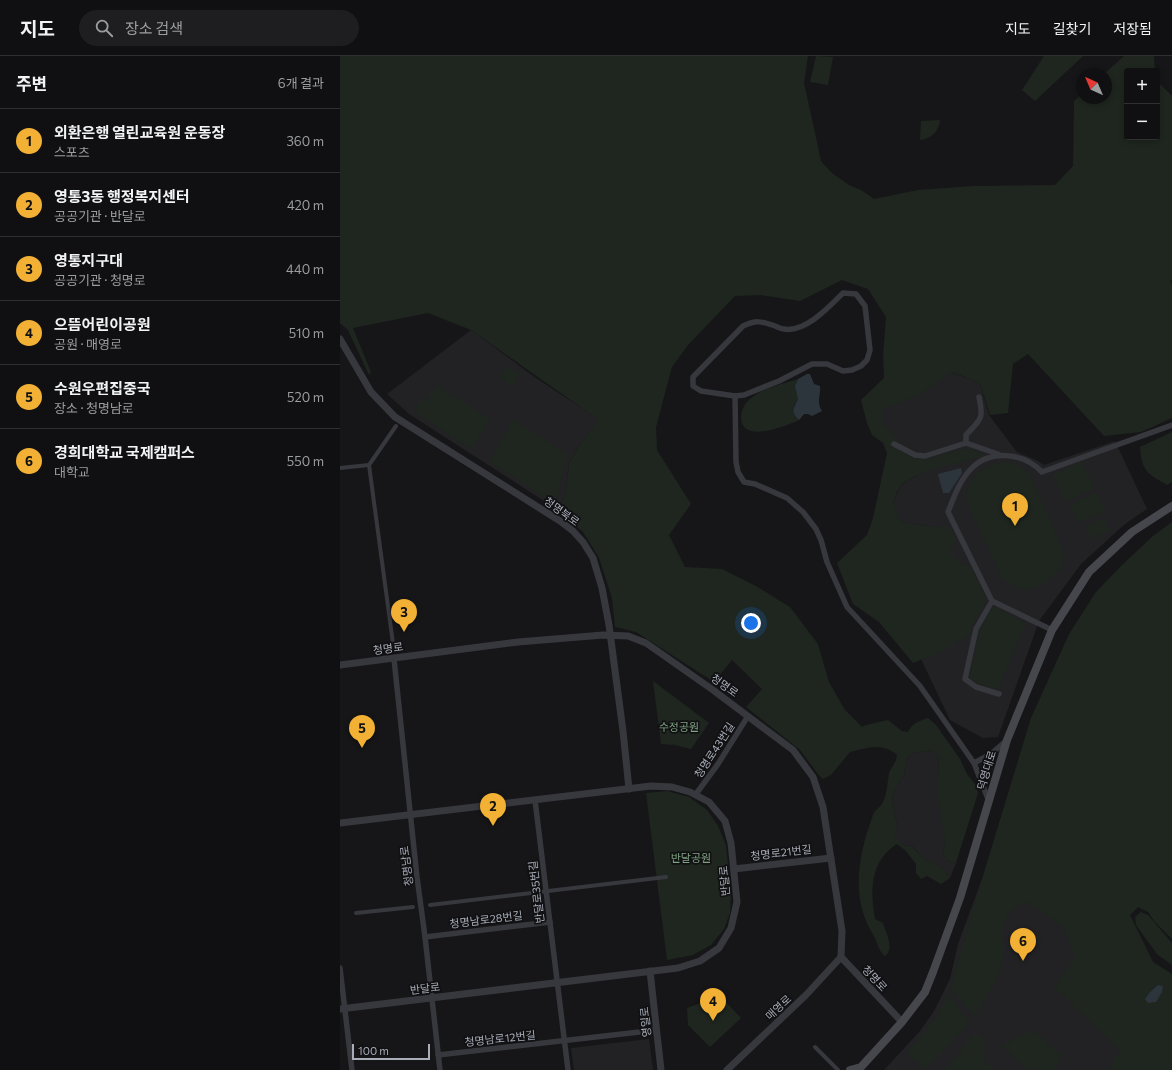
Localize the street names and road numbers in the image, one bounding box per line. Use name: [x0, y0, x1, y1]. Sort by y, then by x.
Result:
street label: 청명북로: [542, 494, 582, 528]
street label: 청명로: [372, 639, 404, 657]
street label: 청명로: [709, 671, 741, 699]
street label: 청명로43번길: [691, 720, 737, 780]
street label: 덕영대로: [974, 749, 998, 791]
street label: 청명로21번길: [750, 842, 812, 862]
street label: 청명남로: [397, 845, 415, 887]
street label: 반달로35번길: [526, 860, 546, 924]
street label: 반달로: [716, 865, 732, 897]
street label: 청명남로28번길: [449, 908, 523, 930]
street label: 청명로: [860, 962, 890, 994]
street label: 반달로: [409, 980, 441, 996]
street label: 매영로: [762, 992, 794, 1022]
street label: 영일로: [637, 1006, 653, 1038]
street label: 청명남로12번길: [464, 1028, 536, 1048]

